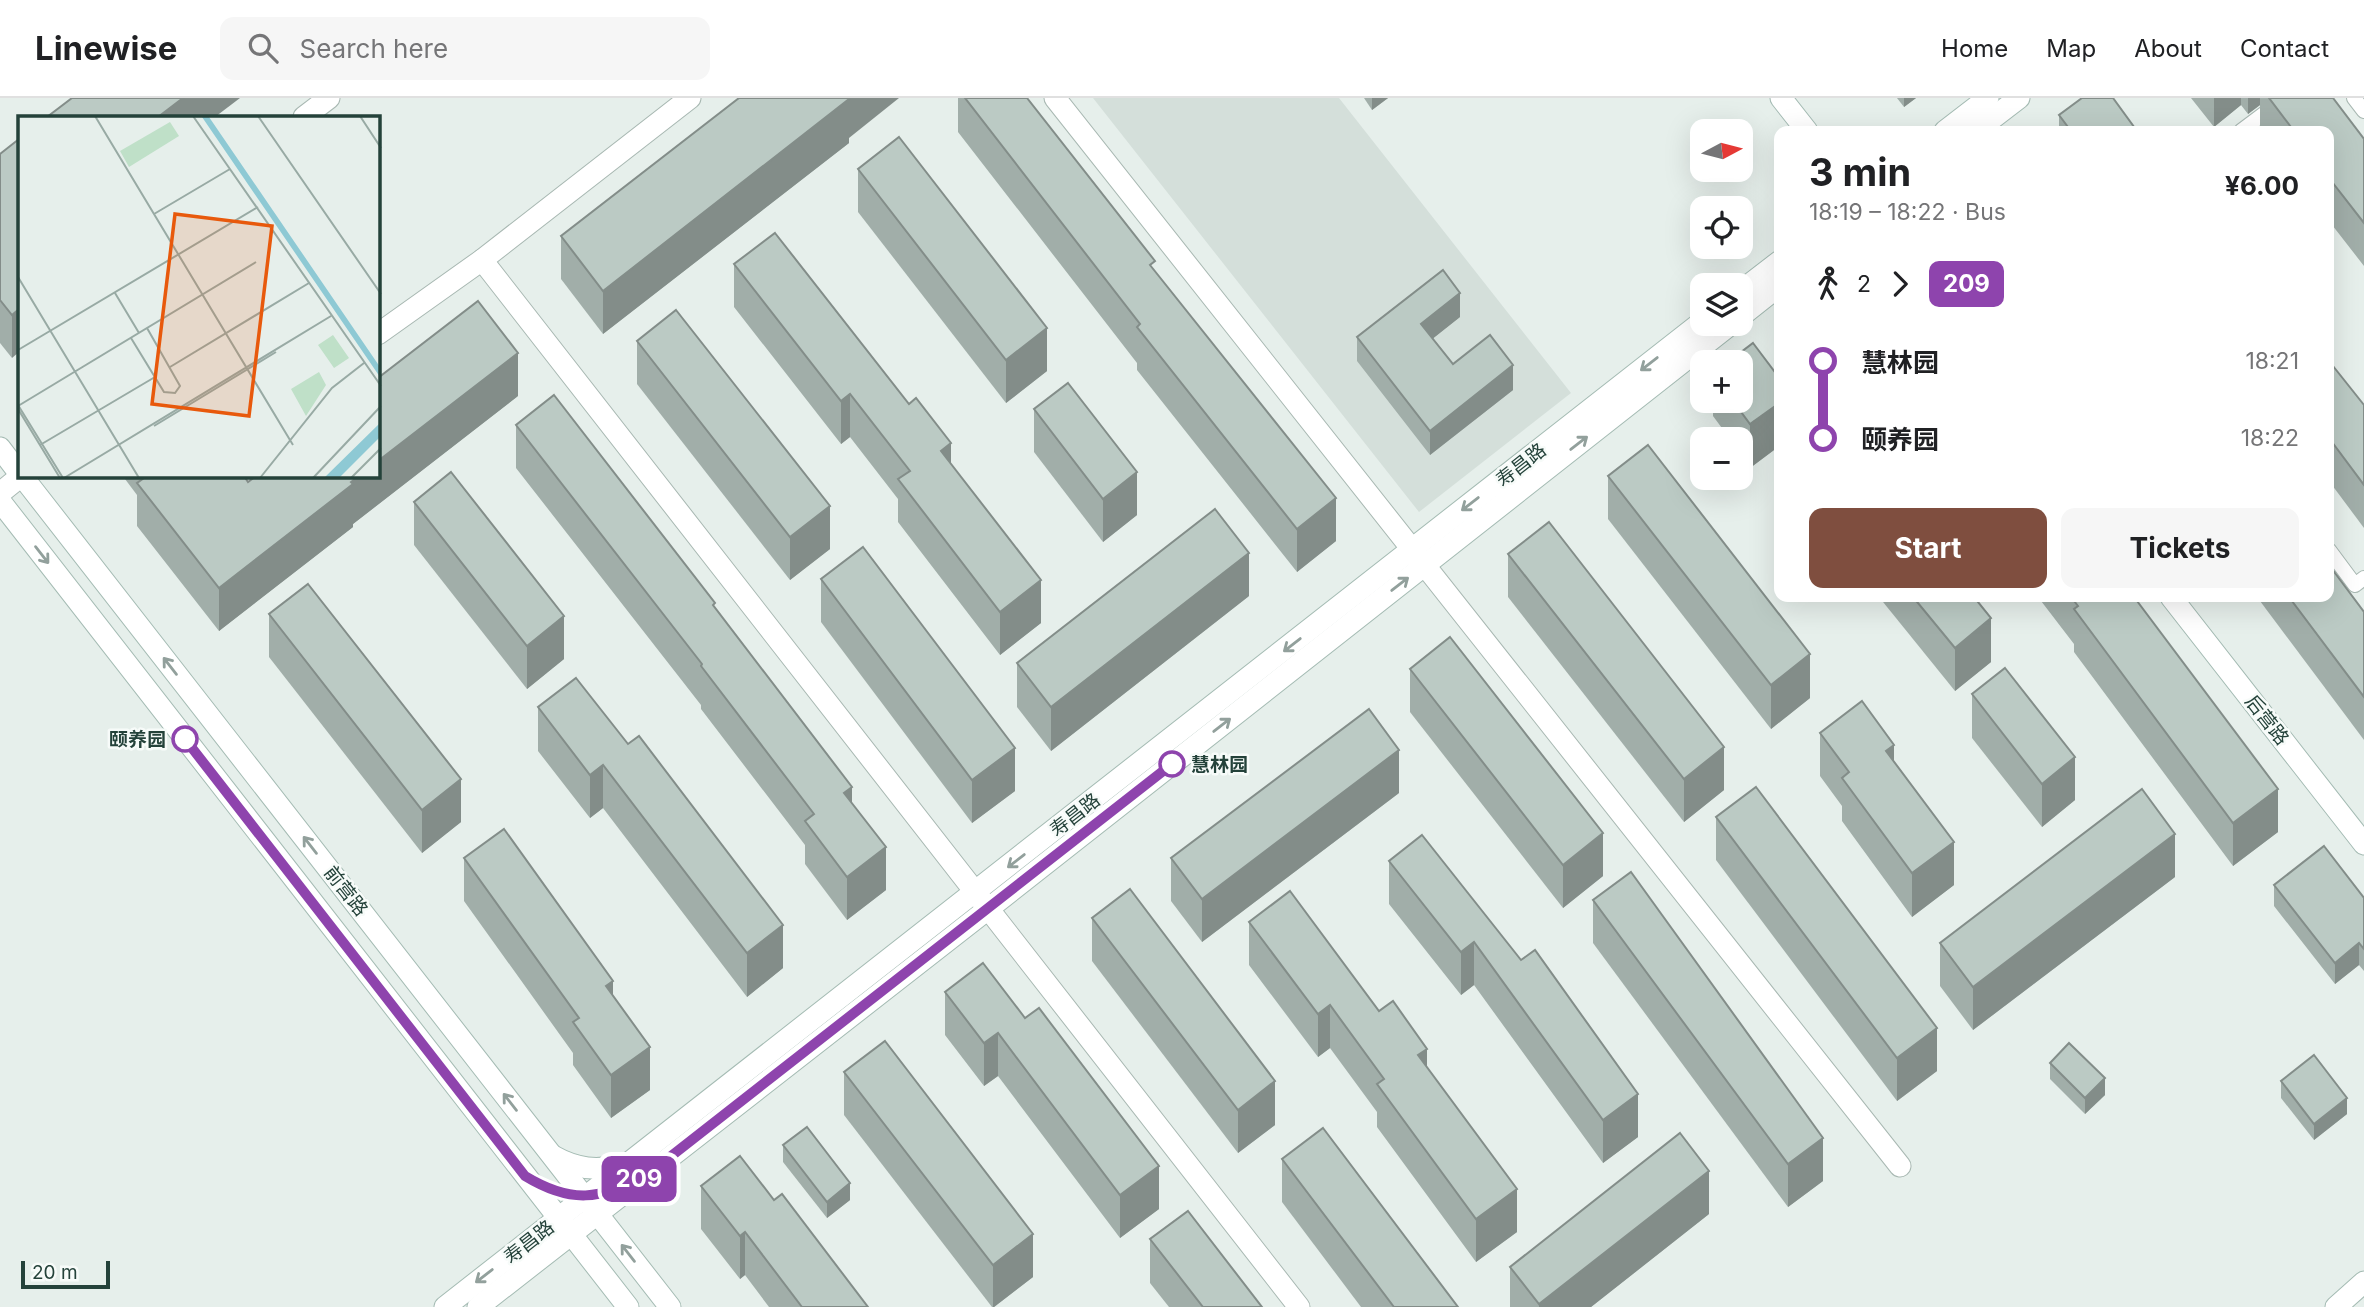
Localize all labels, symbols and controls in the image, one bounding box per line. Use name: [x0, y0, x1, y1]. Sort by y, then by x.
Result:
search box: [220, 17, 710, 80]
text: Linewise: [35, 28, 178, 68]
icon: search: [244, 29, 282, 67]
text: Search here: [300, 33, 448, 64]
text: Home: [1941, 34, 2008, 63]
text: Map: [2046, 34, 2096, 63]
text: About: [2134, 34, 2202, 63]
text: Contact: [2240, 34, 2329, 63]
inset map: [18, 116, 380, 478]
north arrow: [1690, 119, 1754, 182]
map controls: [1690, 119, 1753, 490]
text: 3 min: [1809, 149, 1911, 195]
text: ¥6.00: [2225, 170, 2299, 201]
button: locate: [1690, 196, 1753, 259]
text: 18:19 – 18:22 · Bus: [1809, 198, 2006, 226]
icon: walk: [1809, 265, 1847, 303]
icon: forward: [1881, 265, 1919, 303]
text: 209: [1943, 269, 1990, 298]
text: 2: [1857, 270, 1871, 298]
button: layers: [1690, 273, 1753, 336]
text: 慧林园: [1861, 347, 1939, 378]
text: 18:21: [2245, 347, 2299, 375]
button: +: [1690, 350, 1753, 413]
one-way arrow: [1641, 356, 1659, 371]
text: 颐养园: [1861, 424, 1939, 455]
text: 18:22: [2241, 424, 2299, 452]
button: −: [1690, 427, 1753, 490]
one-way arrow: [1569, 436, 1588, 451]
street label: 寿昌路: [1491, 438, 1551, 492]
one-way arrow: [1462, 497, 1480, 512]
button: Start: [1809, 508, 2047, 588]
button: Tickets: [2061, 508, 2299, 588]
one-way arrow: [34, 545, 49, 564]
one-way arrow: [1391, 577, 1409, 592]
one-way arrow: [1283, 637, 1301, 653]
one-way arrow: [162, 657, 177, 675]
street label: 后营路: [2240, 690, 2294, 750]
one-way arrow: [1212, 717, 1230, 733]
marker: 颐养园: [172, 726, 198, 752]
place label: 颐养园: [109, 728, 166, 751]
marker: 慧林园: [1159, 751, 1185, 777]
place label: 慧林园: [1191, 753, 1248, 776]
street label: 寿昌路: [1045, 788, 1105, 842]
one-way arrow: [302, 836, 317, 855]
one-way arrow: [1008, 854, 1026, 869]
street label: 前营路: [319, 861, 373, 921]
one-way arrow: [503, 1093, 518, 1111]
line badge: 209: [599, 1156, 679, 1202]
text: 209: [616, 1164, 662, 1193]
street label: 寿昌路: [499, 1215, 559, 1269]
one-way arrow: [620, 1245, 635, 1263]
scale bar: [21, 1258, 110, 1290]
text: 20 m: [32, 1261, 78, 1284]
one-way arrow: [476, 1269, 494, 1284]

